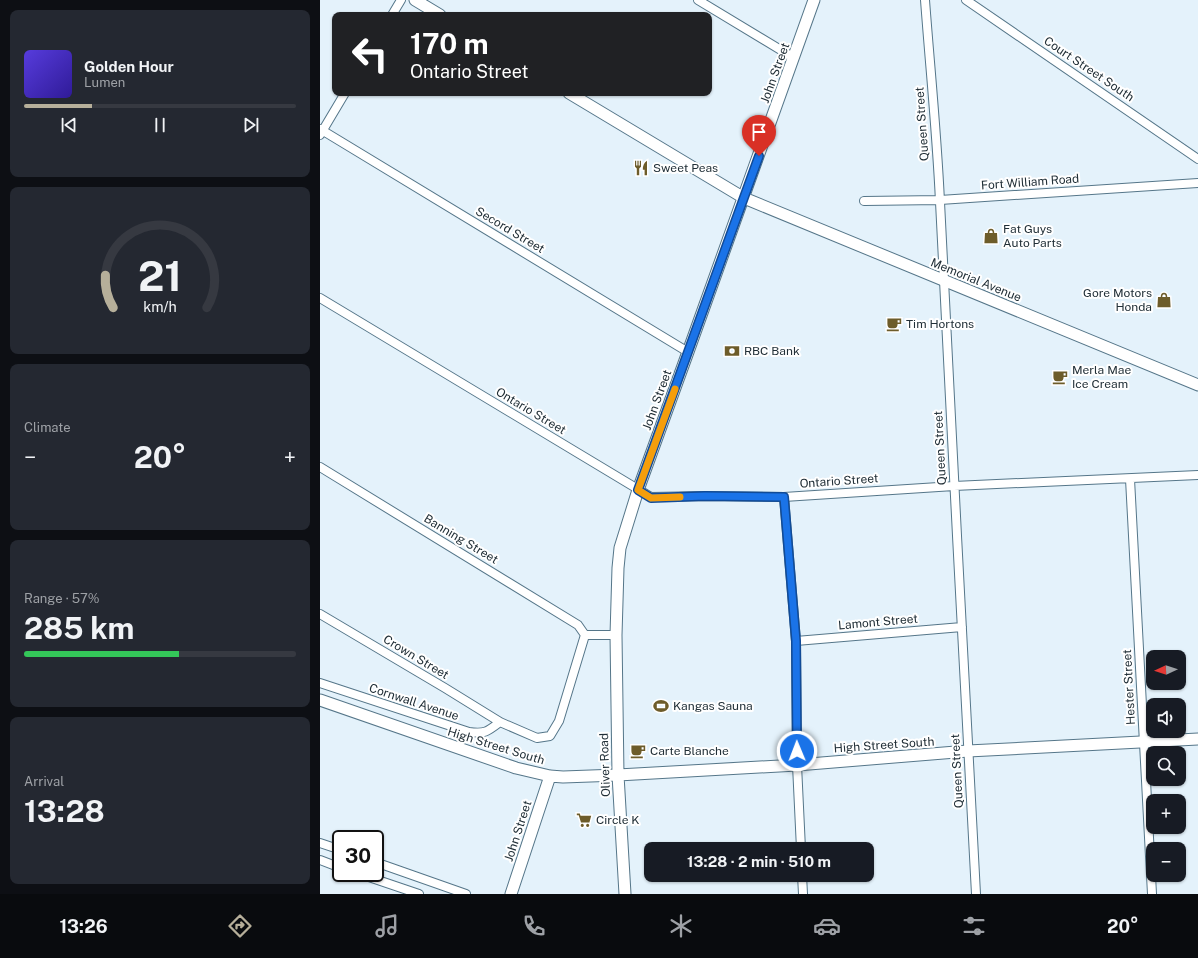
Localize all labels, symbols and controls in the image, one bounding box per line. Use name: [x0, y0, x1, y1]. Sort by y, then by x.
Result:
text: 170 m: [410, 27, 489, 60]
icon: left: [344, 28, 396, 80]
street label: Court Street South: [1041, 34, 1137, 104]
street label: John Street: [758, 41, 793, 105]
text: Golden Hour: [84, 58, 174, 75]
text: Ontario Street: [410, 61, 529, 82]
text: Lumen: [84, 75, 125, 90]
street label: Queen Street: [912, 86, 932, 162]
icon: previous: [58, 114, 80, 136]
icon: pause: [149, 114, 171, 136]
icon: next: [240, 114, 262, 136]
pin: [742, 115, 776, 156]
icon: arrive: [748, 121, 770, 143]
restaurant icon: Sweet Peas: [632, 159, 650, 177]
place label: Sweet Peas: [653, 161, 718, 175]
street label: Fort William Road: [980, 172, 1080, 192]
street label: Secord Street: [473, 204, 547, 256]
place label: Fat Guys Auto Parts: [1003, 222, 1062, 250]
shop icon: Fat Guys Auto Parts: [982, 227, 1000, 245]
text: 21: [138, 251, 182, 300]
street label: Memorial Avenue: [929, 255, 1024, 305]
place label: Gore Motors Honda: [1083, 286, 1152, 314]
shop icon: Gore Motors Honda: [1155, 291, 1173, 309]
text: km/h: [143, 298, 177, 315]
cafe icon: Tim Hortons: [885, 315, 903, 333]
place label: Tim Hortons: [906, 317, 974, 331]
bank icon: RBC Bank: [723, 342, 741, 360]
place label: RBC Bank: [744, 344, 800, 358]
place label: Merla Mae Ice Cream: [1072, 363, 1131, 391]
street label: John Street: [640, 368, 675, 432]
cafe icon: Merla Mae Ice Cream: [1051, 368, 1069, 386]
street label: Ontario Street: [494, 385, 569, 438]
street label: Queen Street: [931, 410, 949, 486]
text: Climate: [24, 420, 71, 435]
text: 20°: [134, 439, 186, 475]
text: −: [24, 444, 36, 470]
text: +: [284, 444, 296, 470]
street label: Ontario Street: [799, 471, 879, 491]
street label: Banning Street: [421, 511, 501, 567]
text: Range · 57%: [24, 591, 100, 606]
text: 285 km: [24, 610, 134, 646]
street label: Lamont Street: [838, 612, 919, 632]
street label: Crown Street: [381, 632, 452, 682]
street label: Hester Street: [1120, 648, 1138, 725]
north arrow: [1146, 650, 1186, 690]
map controls: [1146, 650, 1186, 882]
street label: Cornwall Avenue: [367, 681, 461, 723]
sports icon: Kangas Sauna: [652, 697, 670, 715]
button: sound: [1146, 698, 1186, 738]
place label: Kangas Sauna: [673, 699, 753, 713]
street label: High Street South: [446, 725, 546, 767]
position arrow: [776, 730, 818, 772]
street label: Oliver Road: [597, 733, 613, 797]
street label: Queen Street: [948, 733, 966, 809]
street label: High Street South: [833, 734, 935, 755]
cafe icon: Carte Blanche: [629, 742, 647, 760]
place label: Carte Blanche: [650, 744, 729, 758]
button: search: [1146, 746, 1186, 786]
text: Arrival: [24, 774, 64, 789]
text: 13:28: [24, 793, 105, 829]
button: +: [1146, 794, 1186, 834]
street label: John Street: [502, 798, 535, 863]
supermarket icon: Circle K: [575, 811, 593, 829]
place label: Circle K: [596, 813, 640, 827]
speed limit sign: 30: [332, 830, 384, 882]
button: −: [1146, 842, 1186, 882]
text: 13:28 · 2 min · 510 m: [687, 853, 831, 870]
icon: directions: [226, 912, 254, 940]
icon: music: [373, 912, 401, 940]
icon: phone: [520, 912, 548, 940]
icon: climate: [667, 912, 695, 940]
icon: car: [813, 912, 841, 940]
icon: filters: [960, 912, 988, 940]
text: 13:26: [59, 916, 108, 937]
text: 20°: [1107, 916, 1139, 937]

